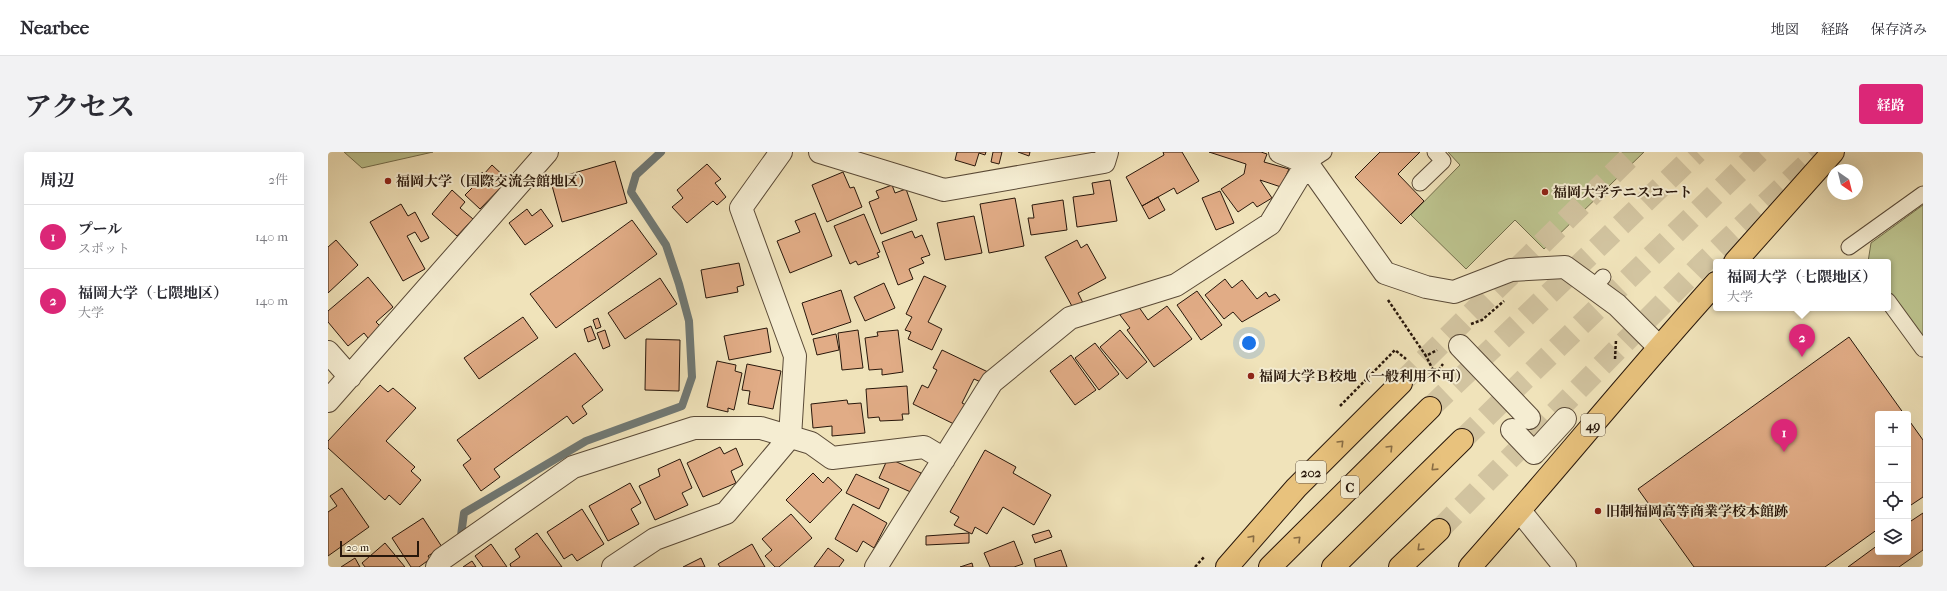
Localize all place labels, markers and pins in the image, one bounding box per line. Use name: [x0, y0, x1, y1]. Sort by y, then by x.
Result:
place label: 福岡大学（国際交流会館地区）: [396, 173, 592, 190]
marker: 福岡大学（国際交流会館地区）: [383, 176, 393, 186]
place label: 福岡大学テニスコート: [1553, 184, 1692, 201]
marker: 福岡大学テニスコート: [1540, 187, 1550, 197]
pin: 2: [1789, 324, 1815, 357]
place label: 福岡大学Ｂ校地（一般利用不可）: [1259, 368, 1469, 385]
marker: 福岡大学Ｂ校地（一般利用不可）: [1246, 371, 1256, 381]
pin: 1: [1771, 419, 1797, 452]
place label: 旧制福岡高等商業学校本館跡: [1606, 503, 1788, 520]
marker: 旧制福岡高等商業学校本館跡: [1593, 506, 1603, 516]

